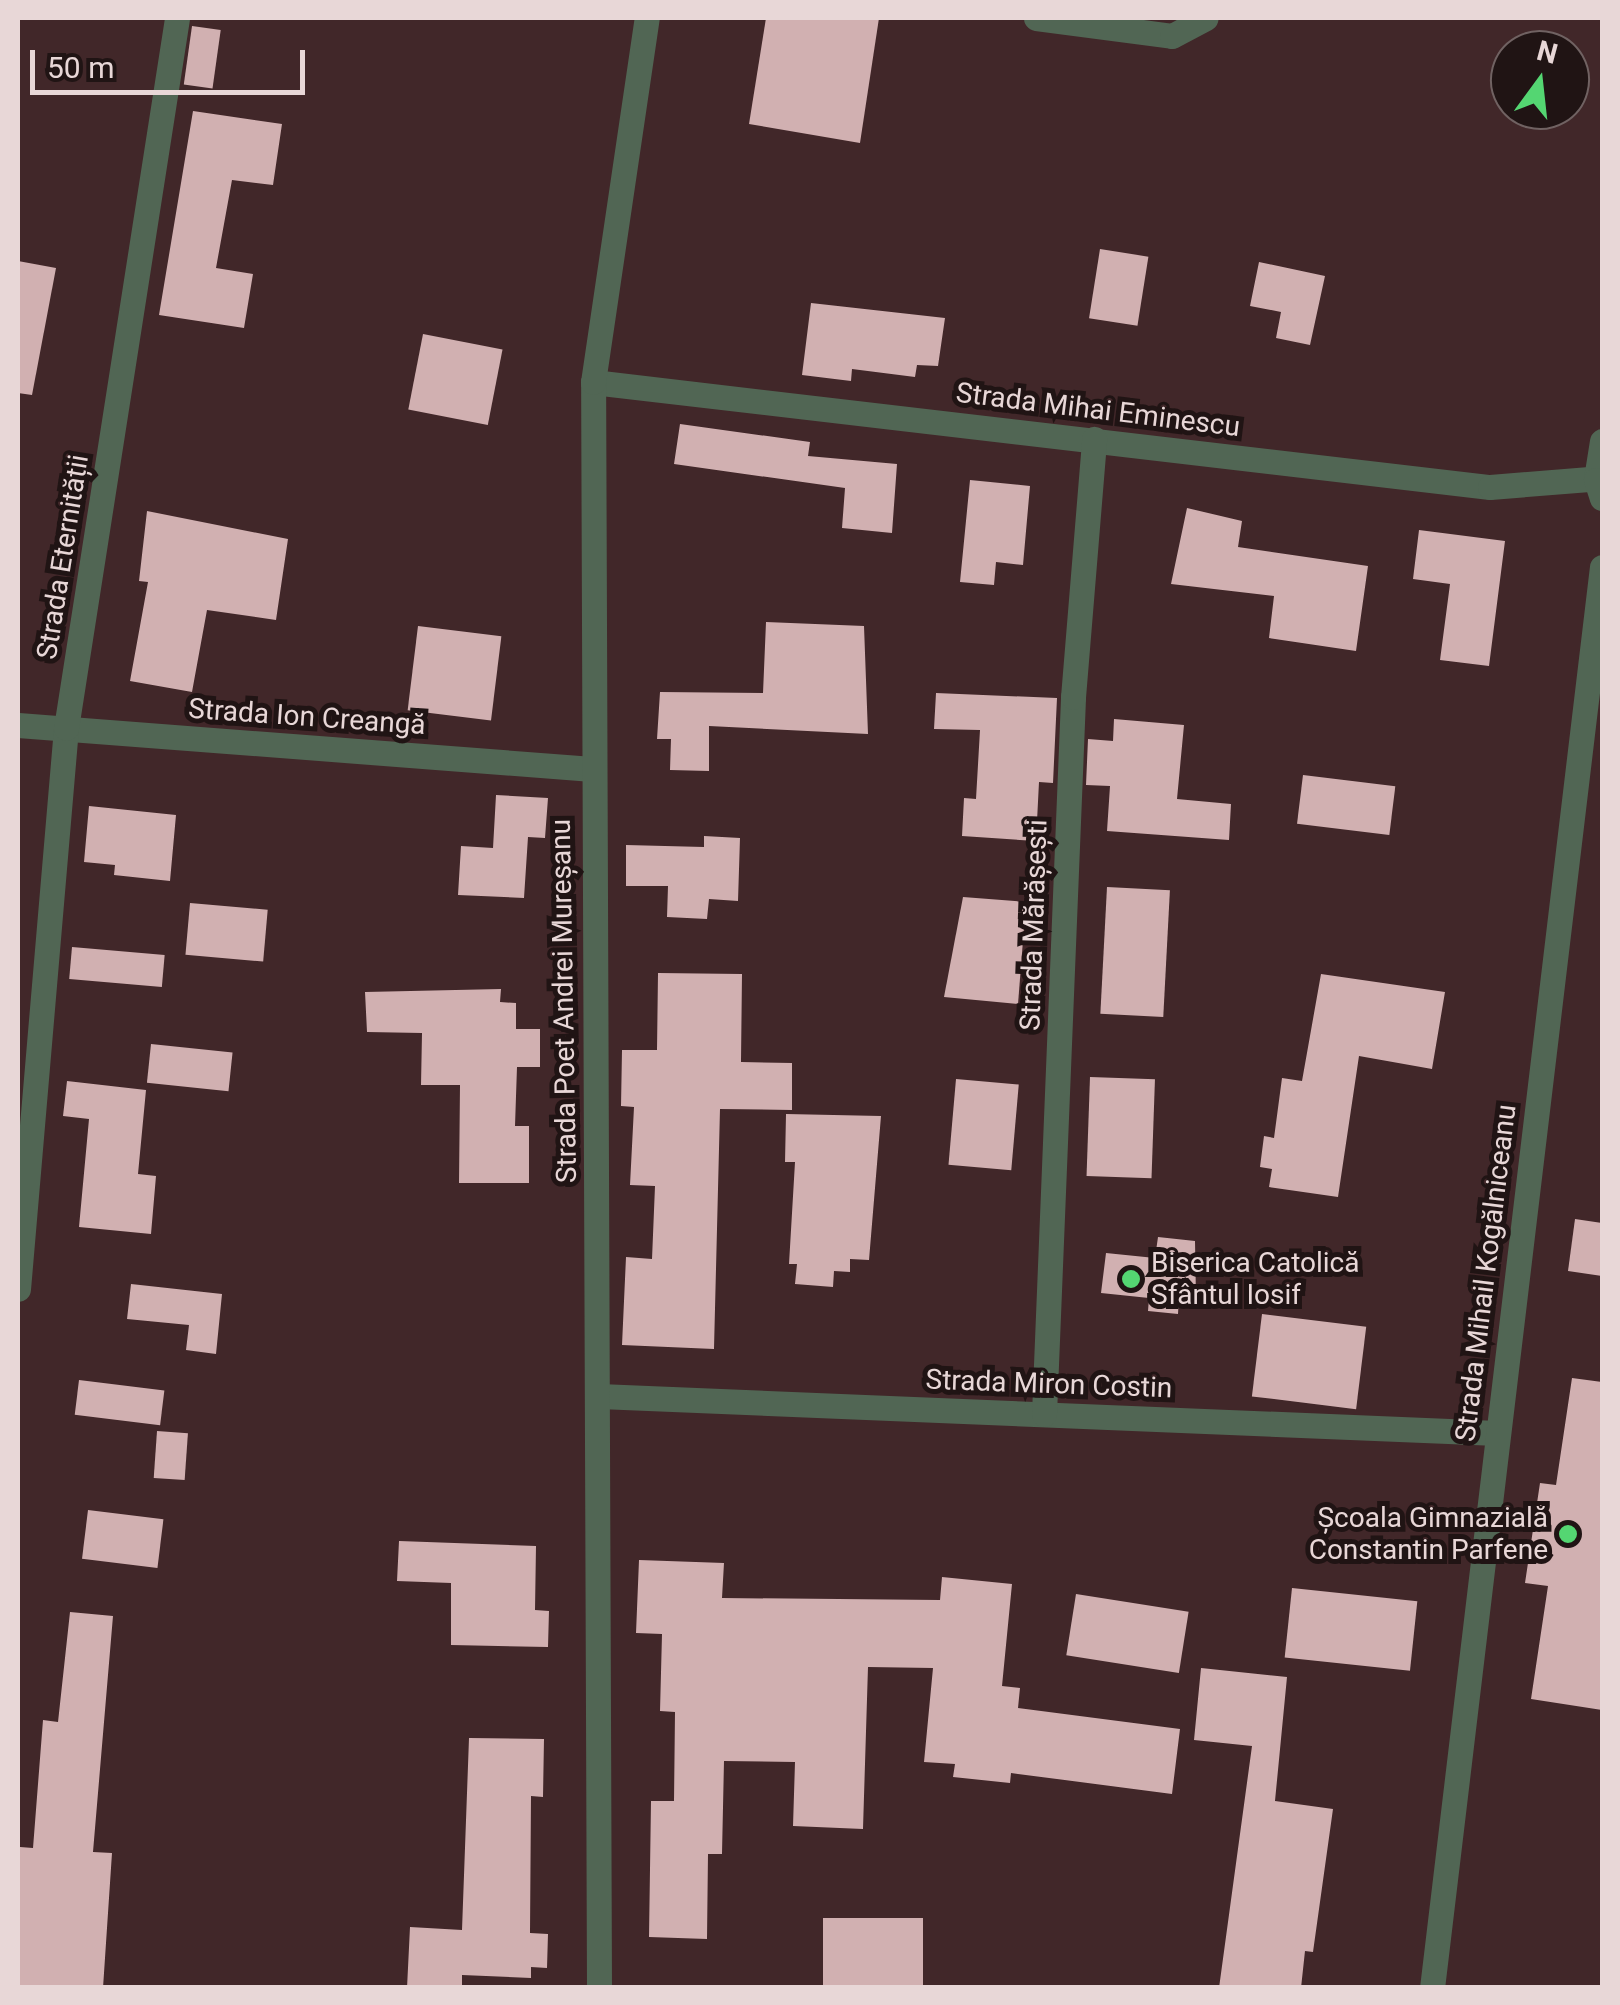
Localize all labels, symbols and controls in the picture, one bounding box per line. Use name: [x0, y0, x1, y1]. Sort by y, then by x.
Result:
scale bar: [35, 30, 310, 92]
north arrow: [1490, 30, 1590, 130]
text: N: [1534, 34, 1561, 71]
text: 50 m: [47, 50, 114, 85]
street label: Strada Mihai Eminescu: [954, 376, 1242, 444]
street label: Strada Eternității: [30, 452, 96, 662]
street label: Strada Ion Creangă: [187, 692, 427, 742]
street label: Strada Poet Andrei Mureșanu: [544, 819, 584, 1183]
street label: Strada Mărășești: [1014, 819, 1054, 1031]
street label: Strada Mihail Kogălniceanu: [1449, 1103, 1523, 1443]
place label: Biserica Catolică Sfântul Iosif: [1151, 1246, 1359, 1312]
marker: Biserica Catolică Sfântul Iosif: [1120, 1268, 1142, 1290]
street label: Strada Miron Costin: [925, 1363, 1173, 1405]
place label: Școala Gimnazială Constantin Parfene: [1309, 1501, 1548, 1567]
marker: Școala Gimnazială Constantin Parfene: [1557, 1523, 1579, 1545]

